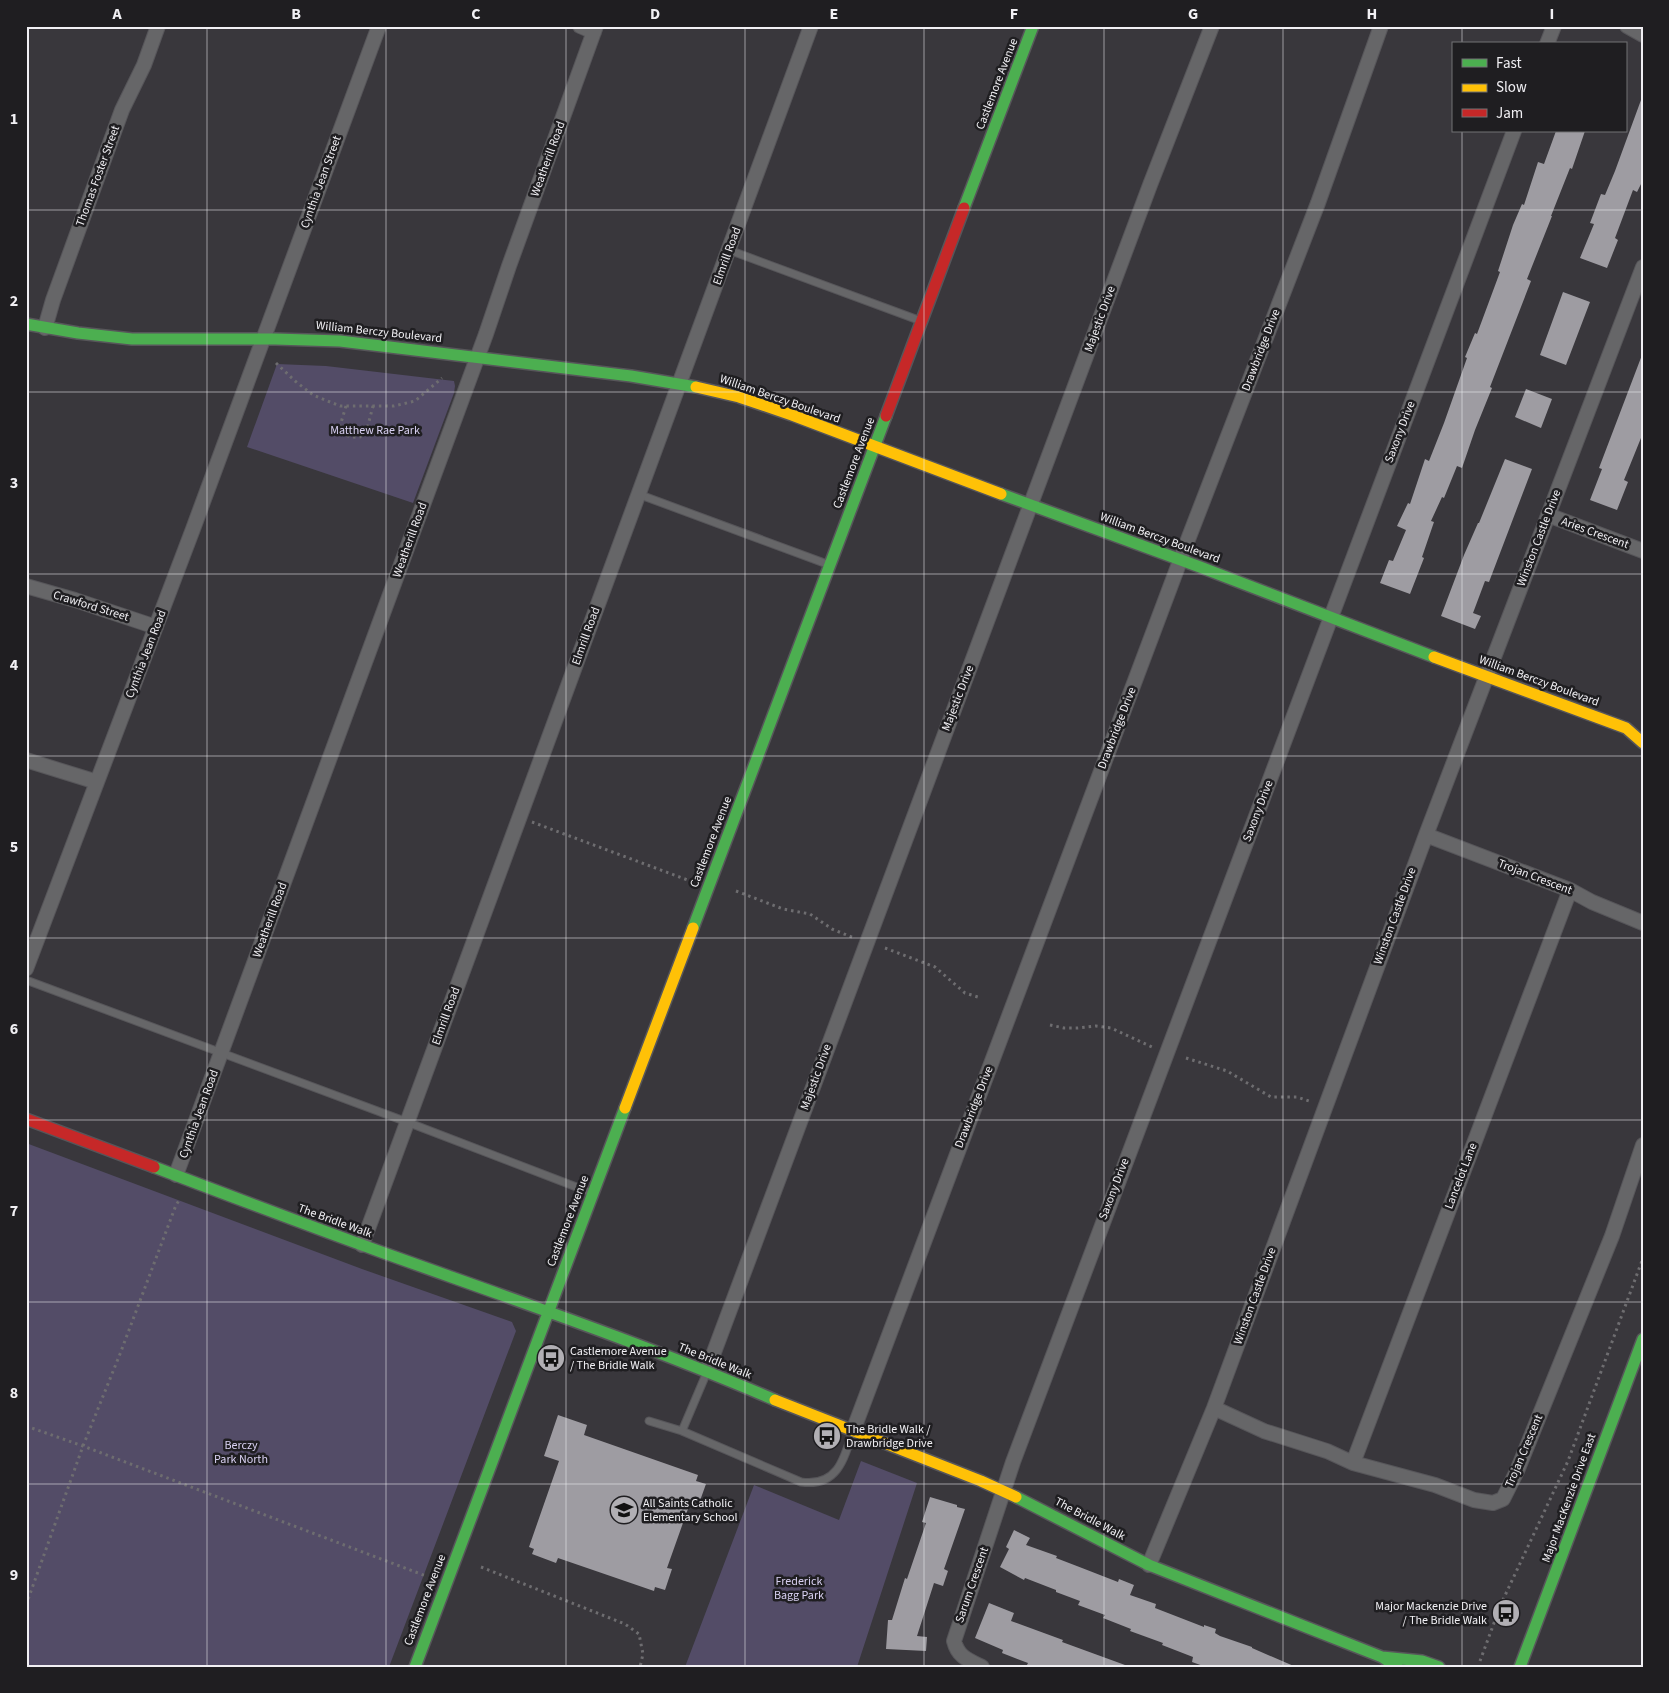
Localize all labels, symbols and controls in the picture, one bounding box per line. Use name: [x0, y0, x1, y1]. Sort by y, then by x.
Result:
text: A: [111, 3, 122, 25]
text: B: [291, 3, 301, 25]
text: C: [471, 3, 481, 25]
text: D: [650, 3, 660, 25]
text: E: [830, 3, 838, 25]
text: F: [1010, 3, 1018, 25]
text: G: [1188, 3, 1198, 25]
text: H: [1367, 3, 1377, 25]
text: I: [1550, 3, 1554, 25]
street label: Castlemore Avenue: [972, 36, 1022, 132]
legend: [1452, 42, 1626, 132]
text: Fast: [1496, 53, 1522, 74]
text: Slow: [1496, 77, 1527, 98]
text: Jam: [1496, 103, 1523, 124]
text: 1: [10, 108, 18, 130]
street label: Weatherill Road: [526, 119, 570, 199]
street label: Thomas Foster Street: [72, 123, 124, 229]
street label: Cynthia Jean Street: [296, 133, 346, 231]
street label: Elmrill Road: [709, 225, 745, 287]
street label: Majestic Drive: [1080, 283, 1120, 355]
text: 2: [10, 290, 18, 312]
street label: Drawbridge Drive: [1238, 306, 1284, 393]
street label: William Berczy Boulevard: [315, 317, 443, 347]
street label: William Berczy Boulevard: [717, 370, 843, 428]
street label: Saxony Drive: [1380, 399, 1420, 465]
street label: Castlemore Avenue: [829, 415, 879, 511]
park label: Matthew Rae Park: [330, 422, 420, 439]
text: 3: [10, 472, 18, 494]
street label: Winston Castle Drive: [1513, 487, 1565, 589]
street label: Weatherill Road: [388, 500, 432, 580]
street label: William Berczy Boulevard: [1098, 508, 1222, 568]
street label: Aries Crescent: [1559, 513, 1631, 553]
street label: Crawford Street: [51, 586, 131, 626]
street label: Elmrill Road: [568, 605, 604, 667]
street label: Cynthia Jean Road: [121, 607, 171, 701]
street label: William Berczy Boulevard: [1477, 651, 1601, 711]
text: 4: [10, 654, 19, 676]
street label: Majestic Drive: [938, 663, 978, 733]
street label: Drawbridge Drive: [1094, 684, 1140, 771]
street label: Saxony Drive: [1238, 778, 1278, 844]
street label: Castlemore Avenue: [686, 794, 736, 890]
text: 5: [10, 836, 18, 858]
street label: Trojan Crescent: [1496, 855, 1574, 899]
street label: Winston Castle Drive: [1370, 865, 1420, 967]
street label: Weatherill Road: [248, 880, 292, 960]
street label: Elmrill Road: [428, 985, 464, 1047]
text: 6: [10, 1018, 18, 1040]
street label: Majestic Drive: [796, 1041, 836, 1113]
street label: Drawbridge Drive: [951, 1063, 997, 1150]
street label: Cynthia Jean Road: [175, 1067, 223, 1161]
street label: Lancelot Lane: [1441, 1140, 1481, 1212]
street label: Saxony Drive: [1094, 1156, 1134, 1222]
street label: Castlemore Avenue: [543, 1173, 593, 1269]
text: 7: [10, 1200, 18, 1222]
street label: The Bridle Walk: [296, 1200, 375, 1242]
street label: Winston Castle Drive: [1230, 1245, 1280, 1347]
street label: The Bridle Walk: [676, 1339, 754, 1383]
bus stop icon: Castlemore Avenue / The Bridle Walk: [536, 1343, 566, 1373]
place label: Castlemore Avenue / The Bridle Walk: [570, 1343, 667, 1374]
text: 8: [10, 1382, 18, 1404]
street label: Trojan Crescent: [1501, 1412, 1547, 1490]
bus stop icon: The Bridle Walk / Drawbridge Drive: [812, 1421, 842, 1451]
place label: The Bridle Walk / Drawbridge Drive: [846, 1421, 933, 1452]
street label: Major MacKenzie Drive East: [1538, 1431, 1600, 1565]
park label: Berczy Park North: [214, 1437, 268, 1468]
street label: The Bridle Walk: [1052, 1493, 1128, 1545]
school or university icon: All Saints Catholic Elementary School: [609, 1495, 639, 1525]
place label: All Saints Catholic Elementary School: [643, 1495, 738, 1526]
street label: Sarum Crescent: [951, 1545, 993, 1625]
street label: Castlemore Avenue: [400, 1552, 450, 1648]
text: 9: [10, 1564, 18, 1586]
park label: Frederick Bagg Park: [774, 1573, 824, 1604]
place label: Major Mackenzie Drive / The Bridle Walk: [1375, 1598, 1487, 1629]
bus stop icon: Major Mackenzie Drive / The Bridle Walk: [1491, 1598, 1521, 1628]

